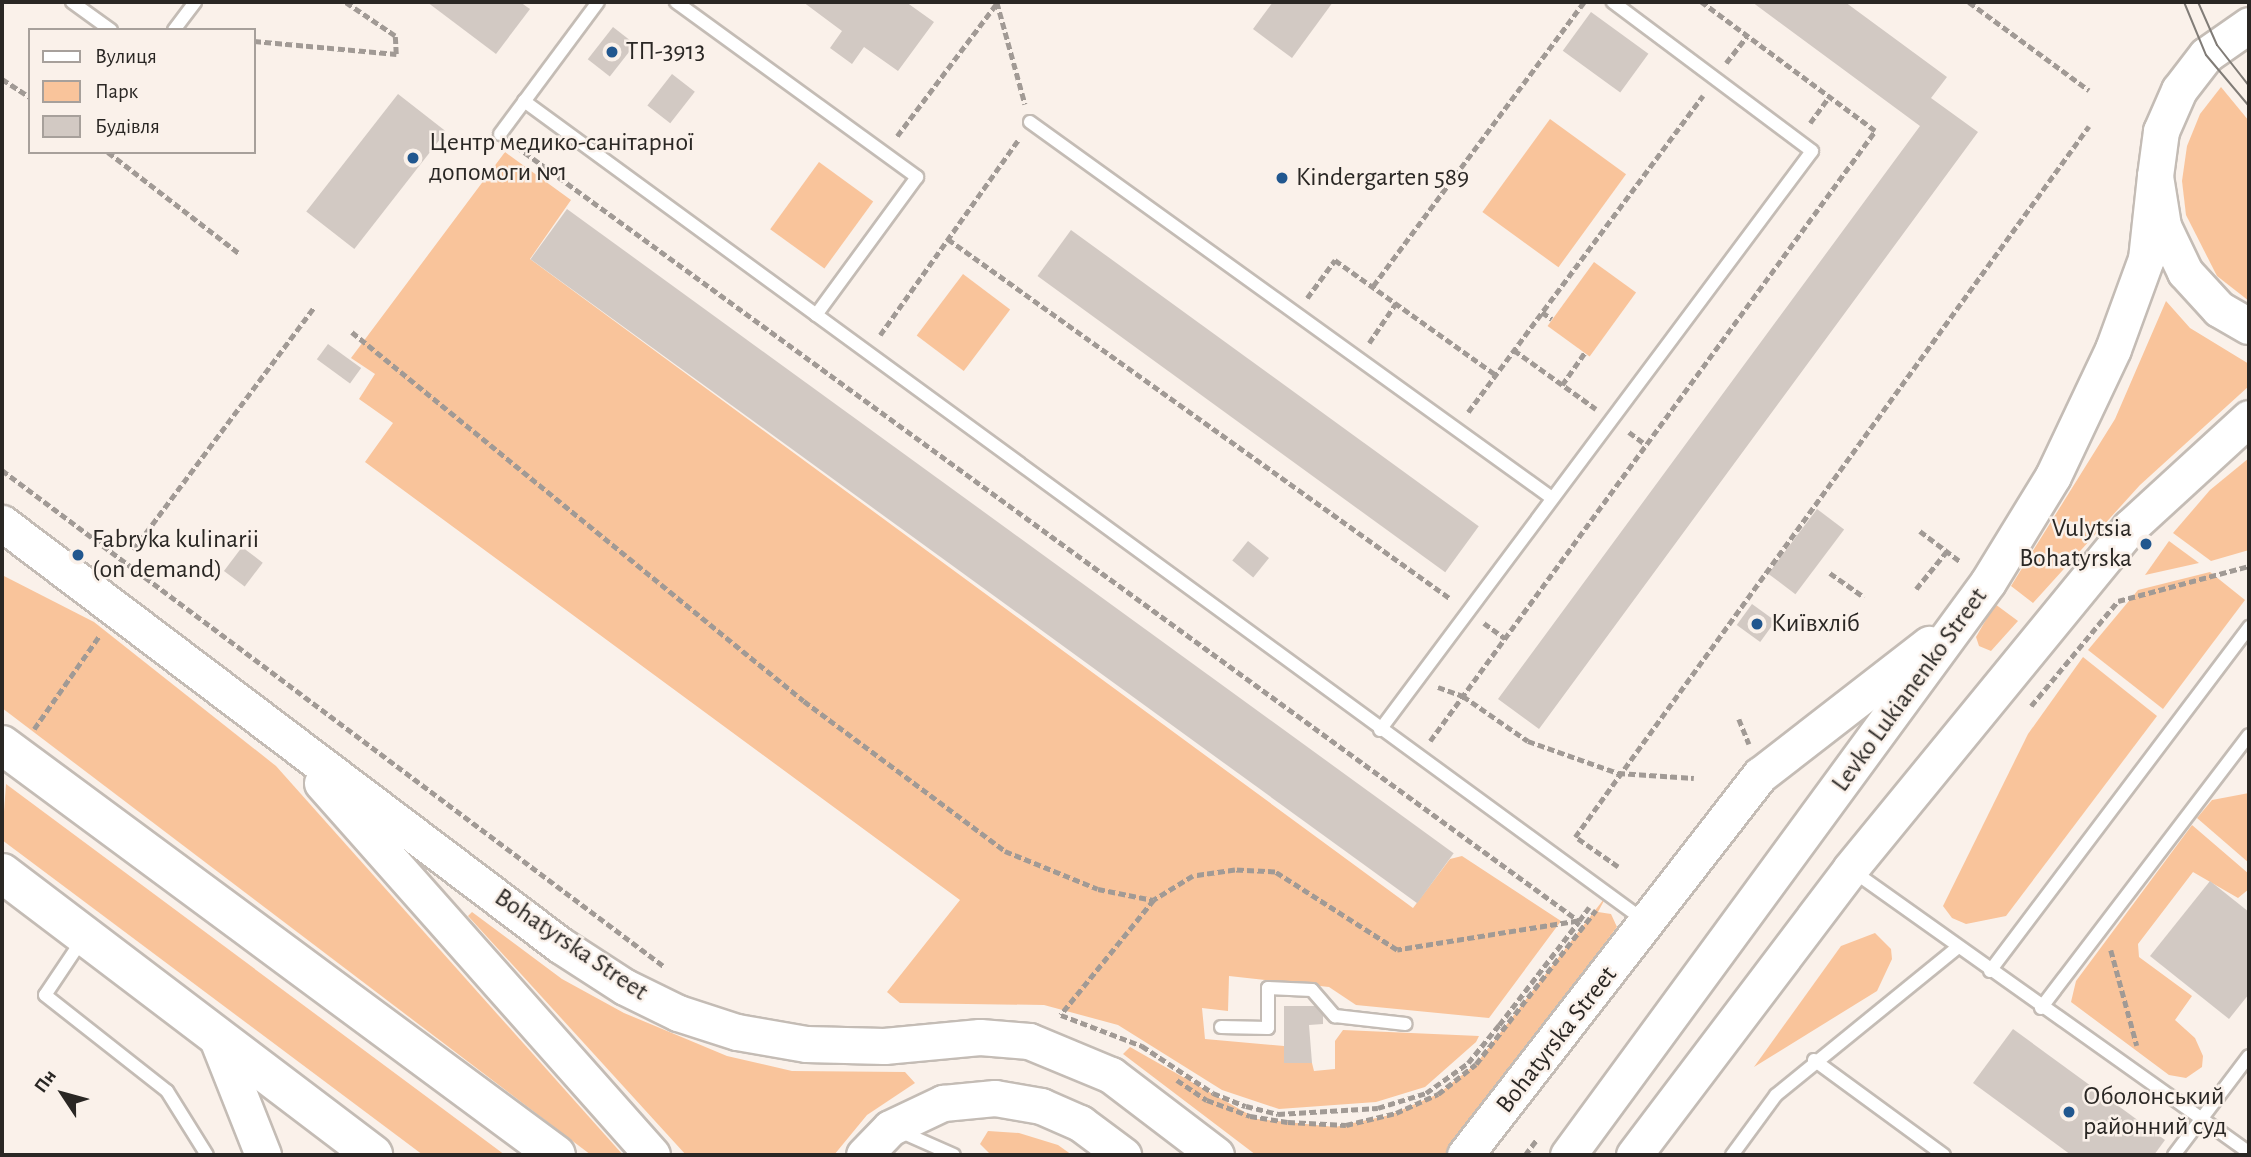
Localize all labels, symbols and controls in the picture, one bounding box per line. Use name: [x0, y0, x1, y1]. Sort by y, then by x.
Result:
legend: [28, 28, 256, 154]
place label: ТП-3913: [626, 36, 705, 68]
marker: ТП-3913: [604, 44, 620, 60]
text: Вулиця: [95, 46, 157, 67]
text: Парк: [95, 81, 138, 102]
text: Будівля: [95, 116, 160, 137]
place label: Центр медико-санітарної допомоги №1: [429, 127, 694, 188]
marker: Центр медико-санітарної допомоги №1: [403, 148, 423, 168]
place label: Kindergarten 589: [1296, 162, 1469, 194]
marker: Kindergarten 589: [1274, 170, 1290, 186]
place label: Vulytsia Bohatyrska: [2019, 513, 2132, 574]
place label: Fabryka kulinarii (on demand): [92, 524, 259, 586]
marker: Vulytsia Bohatyrska: [2138, 536, 2154, 552]
marker: Fabryka kulinarii (on demand): [70, 547, 86, 563]
street label: Levko Lukianenko Street: [1826, 582, 1994, 798]
place label: Київхліб: [1771, 608, 1860, 640]
marker: Київхліб: [1749, 616, 1765, 632]
street label: Bohatyrska Street: [488, 882, 654, 1008]
street label: Bohatyrska Street: [1490, 960, 1624, 1120]
north arrow: [28, 1059, 98, 1129]
text: Пн: [31, 1066, 60, 1096]
place label: Оболонський районний суд: [2083, 1081, 2227, 1142]
marker: Оболонський районний суд: [2061, 1104, 2077, 1120]

